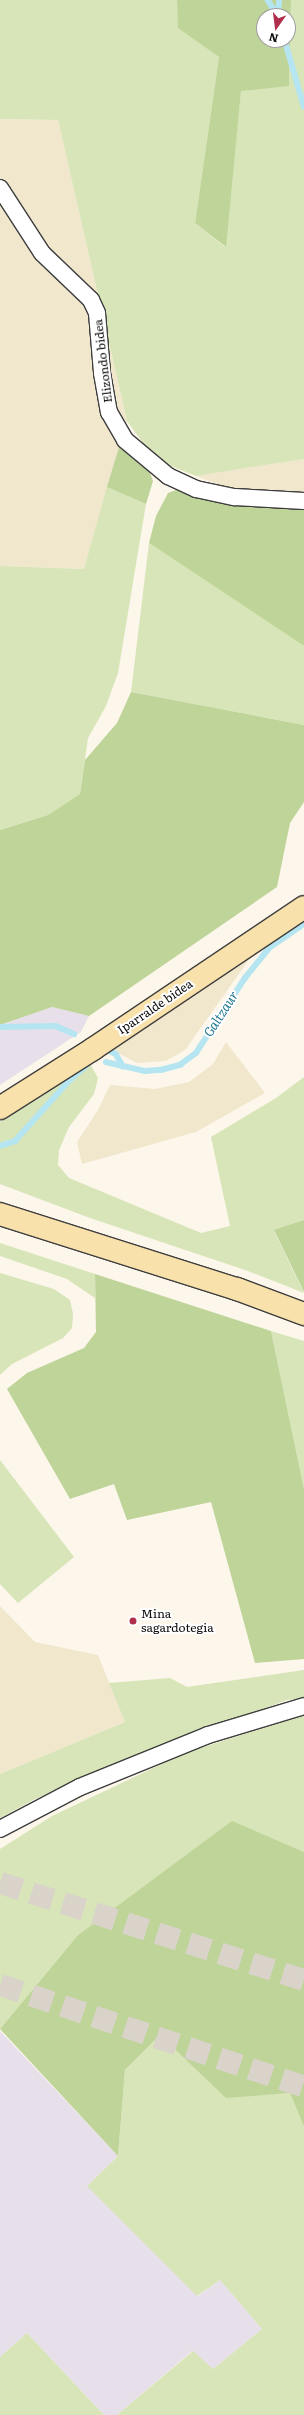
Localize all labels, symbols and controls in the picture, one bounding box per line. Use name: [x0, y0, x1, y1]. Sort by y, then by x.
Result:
north arrow: [256, 8, 296, 48]
text: N: [267, 30, 280, 48]
street label: Elizondo bidea: [91, 318, 115, 404]
street label: Iparralde bidea: [115, 977, 195, 1037]
water label: Galtzaur: [200, 988, 242, 1040]
place label: Mina sagardotegia: [141, 1607, 214, 1635]
marker: Mina sagardotegia: [128, 1616, 138, 1626]

